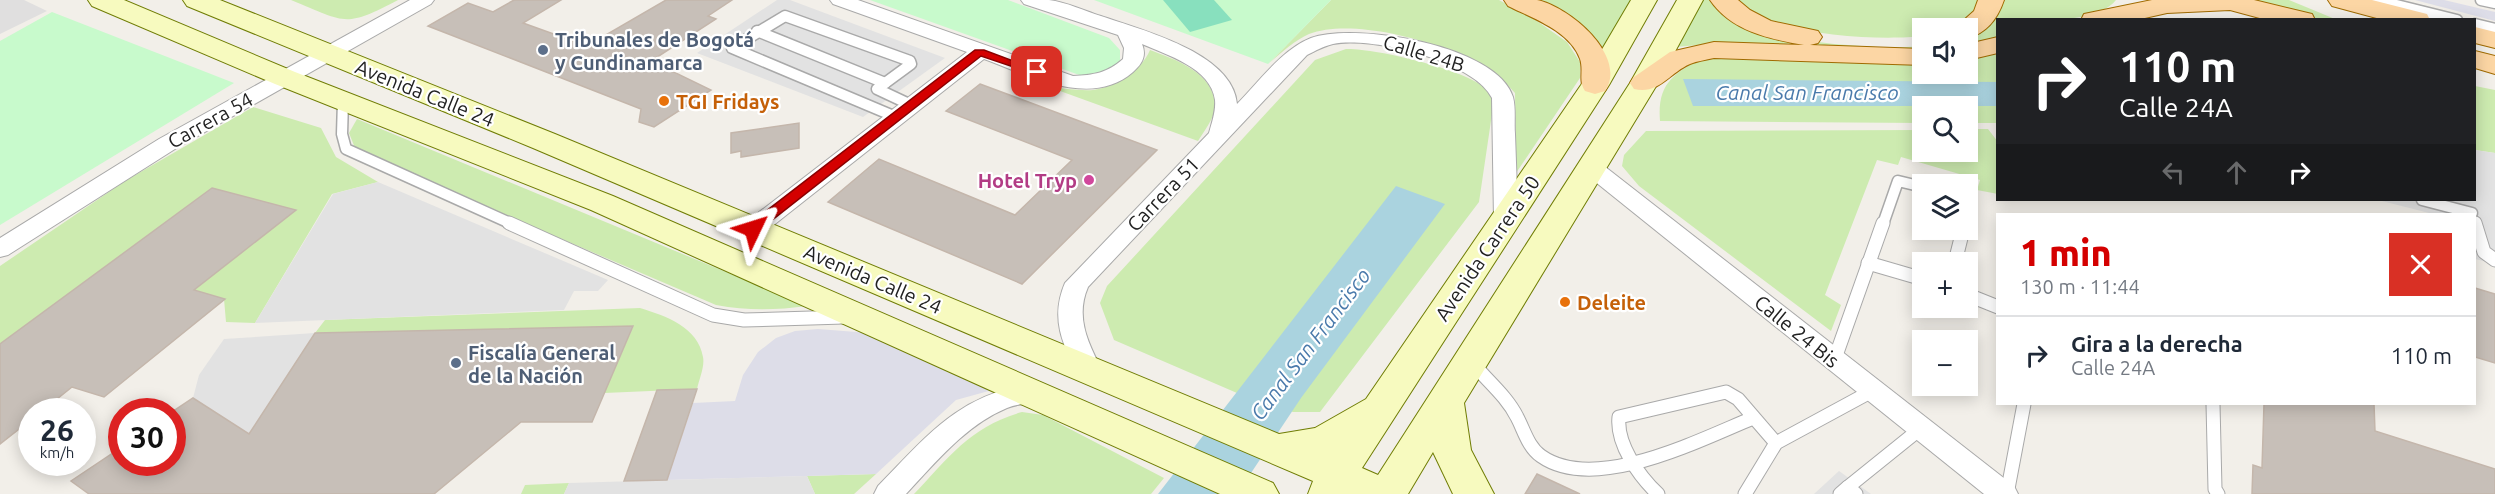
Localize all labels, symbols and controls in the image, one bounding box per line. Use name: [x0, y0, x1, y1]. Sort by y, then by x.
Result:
map controls: [1912, 18, 1978, 396]
button: sound: [1912, 18, 1978, 84]
place label: Tribunales de Bogotá y Cundinamarca: [555, 28, 754, 74]
street label: Calle 24B: [1381, 30, 1467, 76]
icon: right: [2020, 42, 2098, 120]
marker: Tribunales de Bogotá y Cundinamarca: [536, 43, 550, 57]
text: 110 m: [2119, 43, 2236, 90]
pin: [1011, 46, 1062, 97]
street label: Avenida Calle 24: [352, 55, 498, 131]
icon: arrive: [1020, 55, 1053, 88]
water label: Canal San Francisco: [1715, 80, 1899, 104]
street label: Carrera 54: [163, 87, 257, 153]
place label: TGI Fridays: [676, 90, 780, 113]
text: Calle 24A: [2119, 92, 2233, 122]
marker: TGI Fridays: [657, 94, 671, 108]
button: search: [1912, 96, 1978, 162]
street label: Carrera 51: [1122, 152, 1204, 236]
icon: left: [2157, 156, 2190, 189]
icon: ahead: [2220, 156, 2253, 189]
icon: right: [2283, 156, 2316, 189]
place label: Hotel Tryp: [978, 169, 1077, 192]
street label: Avenida Carrera 50: [1430, 171, 1544, 325]
marker: Hotel Tryp: [1082, 173, 1096, 187]
button: layers: [1912, 174, 1978, 240]
position arrow: [721, 197, 785, 261]
text: 1 min: [2020, 232, 2112, 273]
button: close: [2389, 233, 2452, 296]
street label: Avenida Calle 24: [801, 240, 945, 318]
button: +: [1912, 252, 1978, 318]
water label: Canal San Francisco: [1245, 264, 1375, 424]
text: 130 m · 11:44: [2020, 275, 2140, 298]
street label: Calle 24 Bis: [1750, 290, 1844, 372]
place label: Deleite: [1577, 291, 1646, 314]
marker: Deleite: [1558, 295, 1572, 309]
button: −: [1912, 330, 1978, 396]
text: Gira a la derecha: [2071, 331, 2243, 356]
icon: right: [2020, 339, 2053, 372]
place label: Fiscalía General de la Nación: [468, 341, 615, 387]
text: 110 m: [2391, 343, 2452, 368]
marker: Fiscalía General de la Nación: [449, 356, 463, 370]
text: Calle 24A: [2071, 356, 2155, 379]
speed limit sign: 30: [108, 398, 186, 476]
text: 26: [40, 413, 74, 447]
text: km/h: [40, 444, 74, 461]

